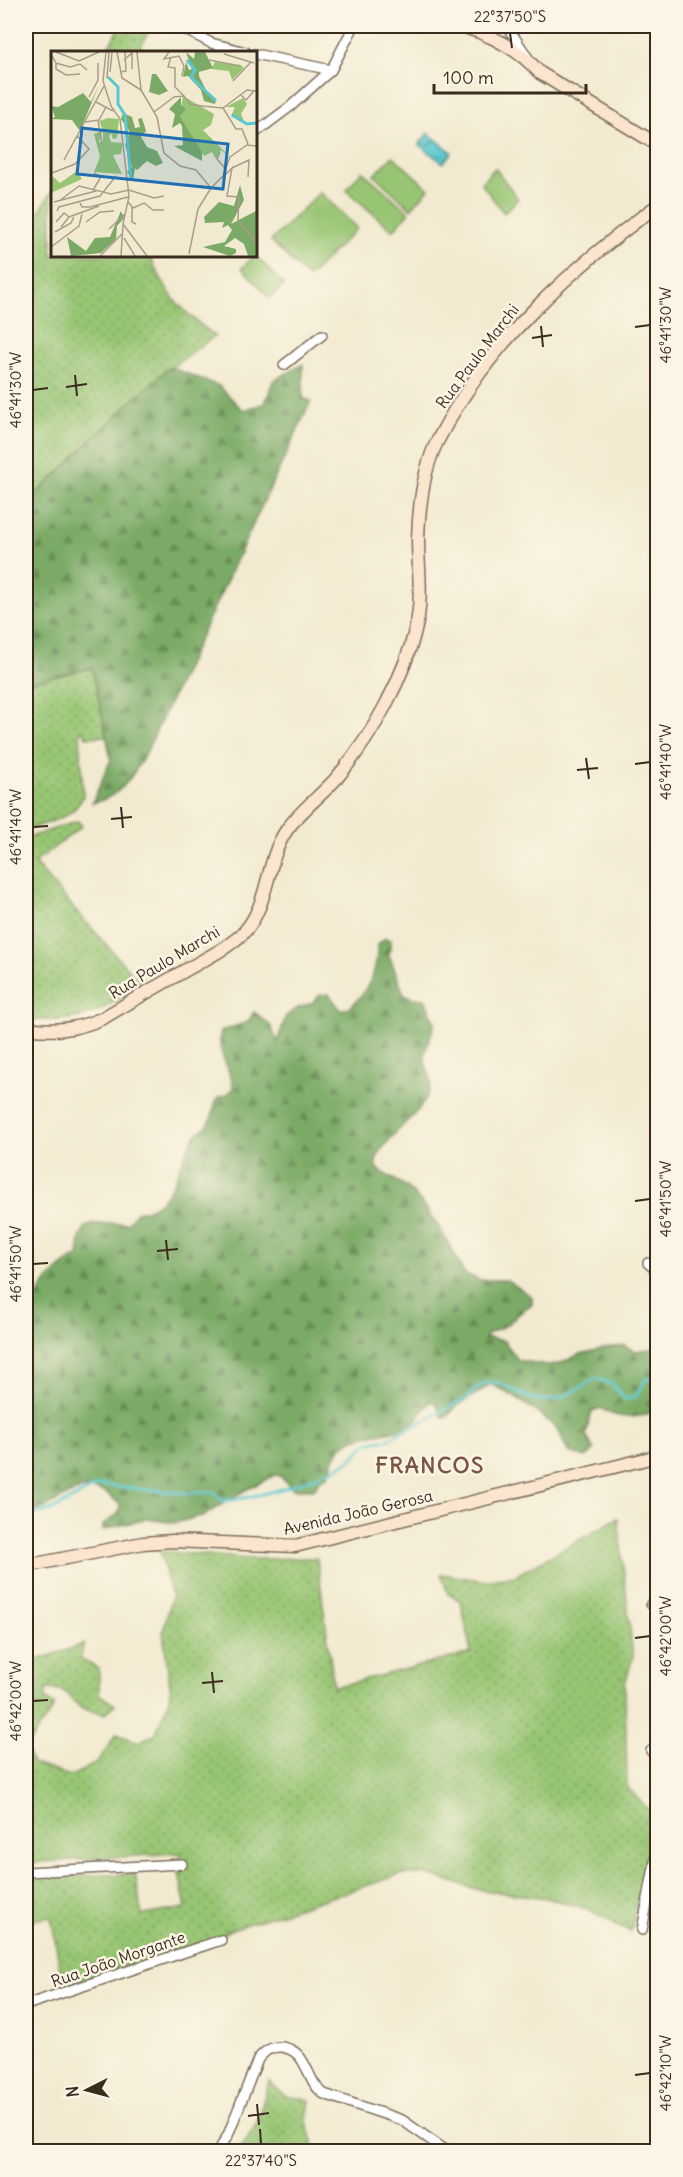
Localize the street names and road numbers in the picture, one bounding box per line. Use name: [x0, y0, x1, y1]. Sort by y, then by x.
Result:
street label: Rua Paulo Marchi: [431, 300, 523, 412]
street label: Rua Paulo Marchi: [105, 921, 223, 1003]
street label: Avenida João Gerosa: [281, 1485, 435, 1539]
street label: Rua João Morgante: [48, 1927, 188, 1991]

